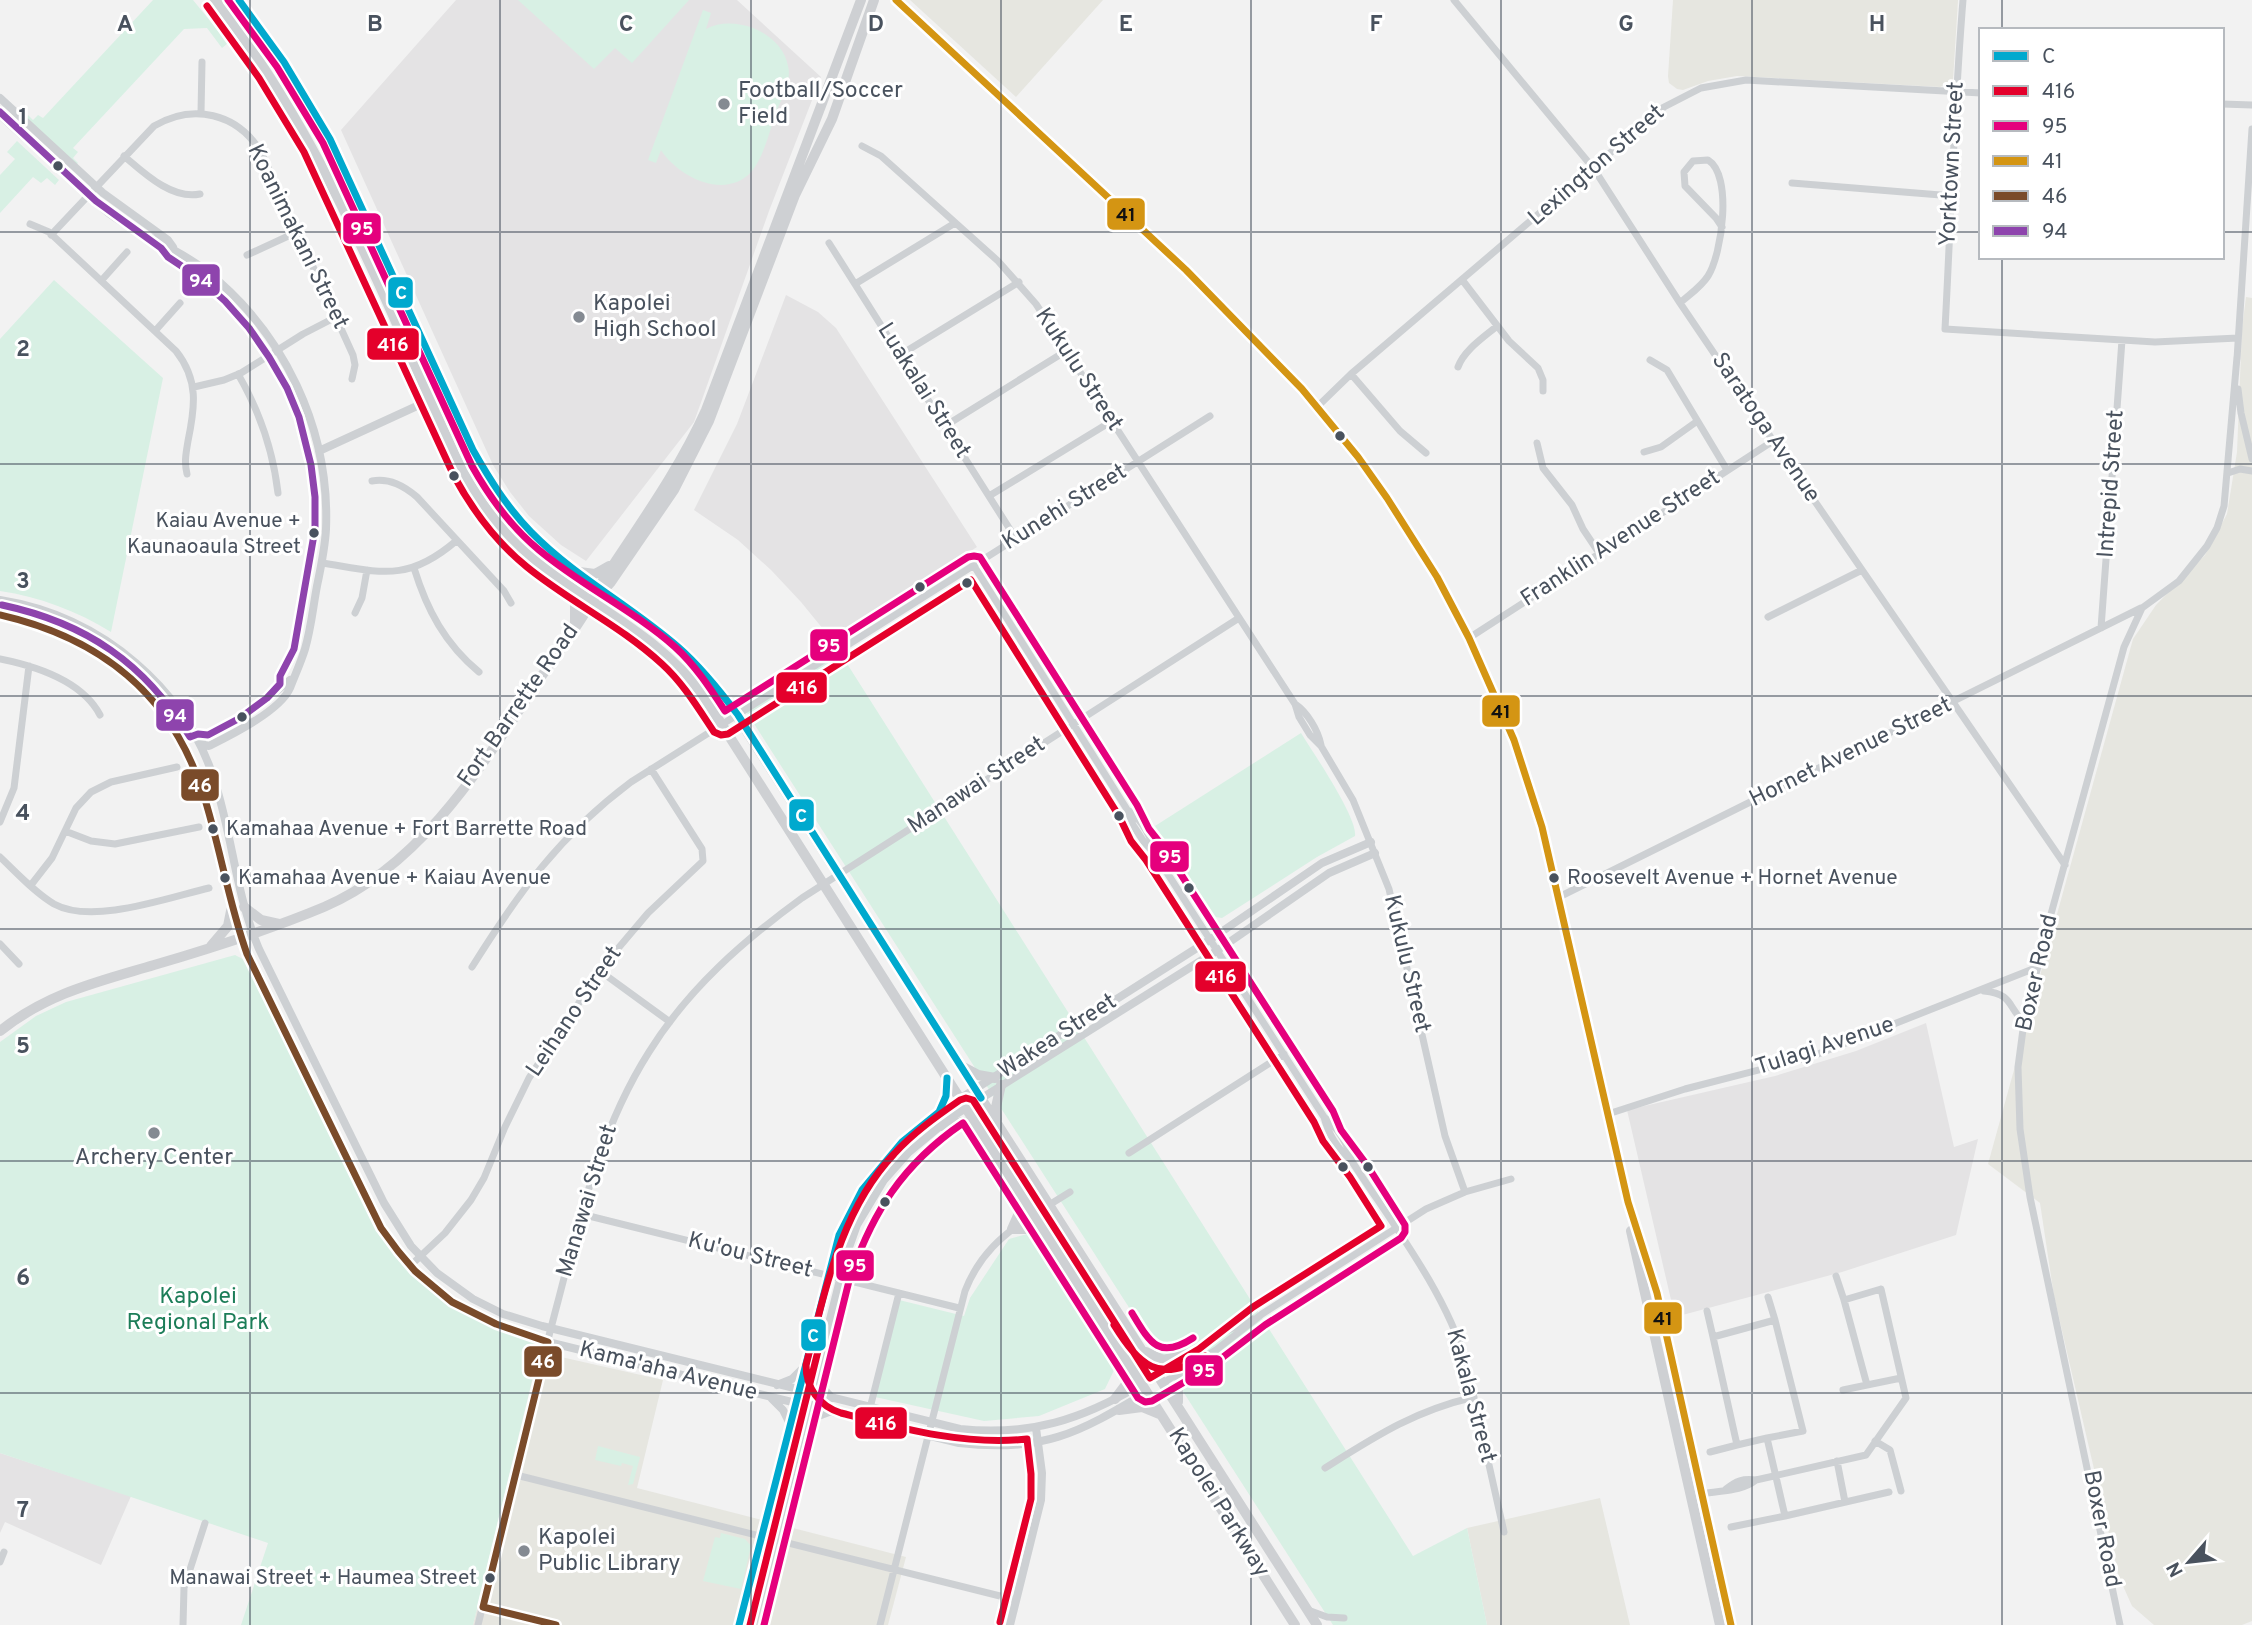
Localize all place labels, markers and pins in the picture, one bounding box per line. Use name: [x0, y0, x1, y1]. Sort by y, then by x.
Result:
place label: Football/Soccer Field: [738, 77, 903, 132]
marker: Football/Soccer Field: [716, 96, 732, 112]
unlabelled marker: [51, 159, 65, 173]
place label: Kapolei High School: [593, 290, 716, 345]
marker: Kapolei High School: [571, 309, 587, 325]
unlabelled marker: [1333, 429, 1347, 443]
unlabelled marker: [447, 469, 461, 483]
place label: Kaiau Avenue + Kaunaoaula Street: [127, 508, 301, 561]
marker: Kaiau Avenue + Kaunaoaula Street: [307, 526, 321, 540]
unlabelled marker: [960, 576, 974, 590]
unlabelled marker: [913, 580, 927, 594]
unlabelled marker: [235, 710, 249, 724]
unlabelled marker: [1112, 809, 1126, 823]
place label: Kamahaa Avenue + Fort Barrette Road: [226, 816, 587, 843]
marker: Kamahaa Avenue + Fort Barrette Road: [206, 822, 220, 836]
place label: Kamahaa Avenue + Kaiau Avenue: [238, 865, 551, 892]
place label: Roosevelt Avenue + Hornet Avenue: [1567, 865, 1898, 892]
marker: Kamahaa Avenue + Kaiau Avenue: [218, 871, 232, 885]
marker: Roosevelt Avenue + Hornet Avenue: [1547, 871, 1561, 885]
unlabelled marker: [1182, 881, 1196, 895]
marker: Archery Center: [146, 1125, 162, 1141]
place label: Archery Center: [75, 1144, 233, 1173]
unlabelled marker: [1336, 1160, 1350, 1174]
unlabelled marker: [1361, 1160, 1375, 1174]
unlabelled marker: [878, 1195, 892, 1209]
place label: Kapolei Public Library: [538, 1524, 681, 1579]
marker: Kapolei Public Library: [516, 1543, 532, 1559]
place label: Manawai Street + Haumea Street: [169, 1565, 477, 1592]
marker: Manawai Street + Haumea Street: [483, 1571, 497, 1585]

